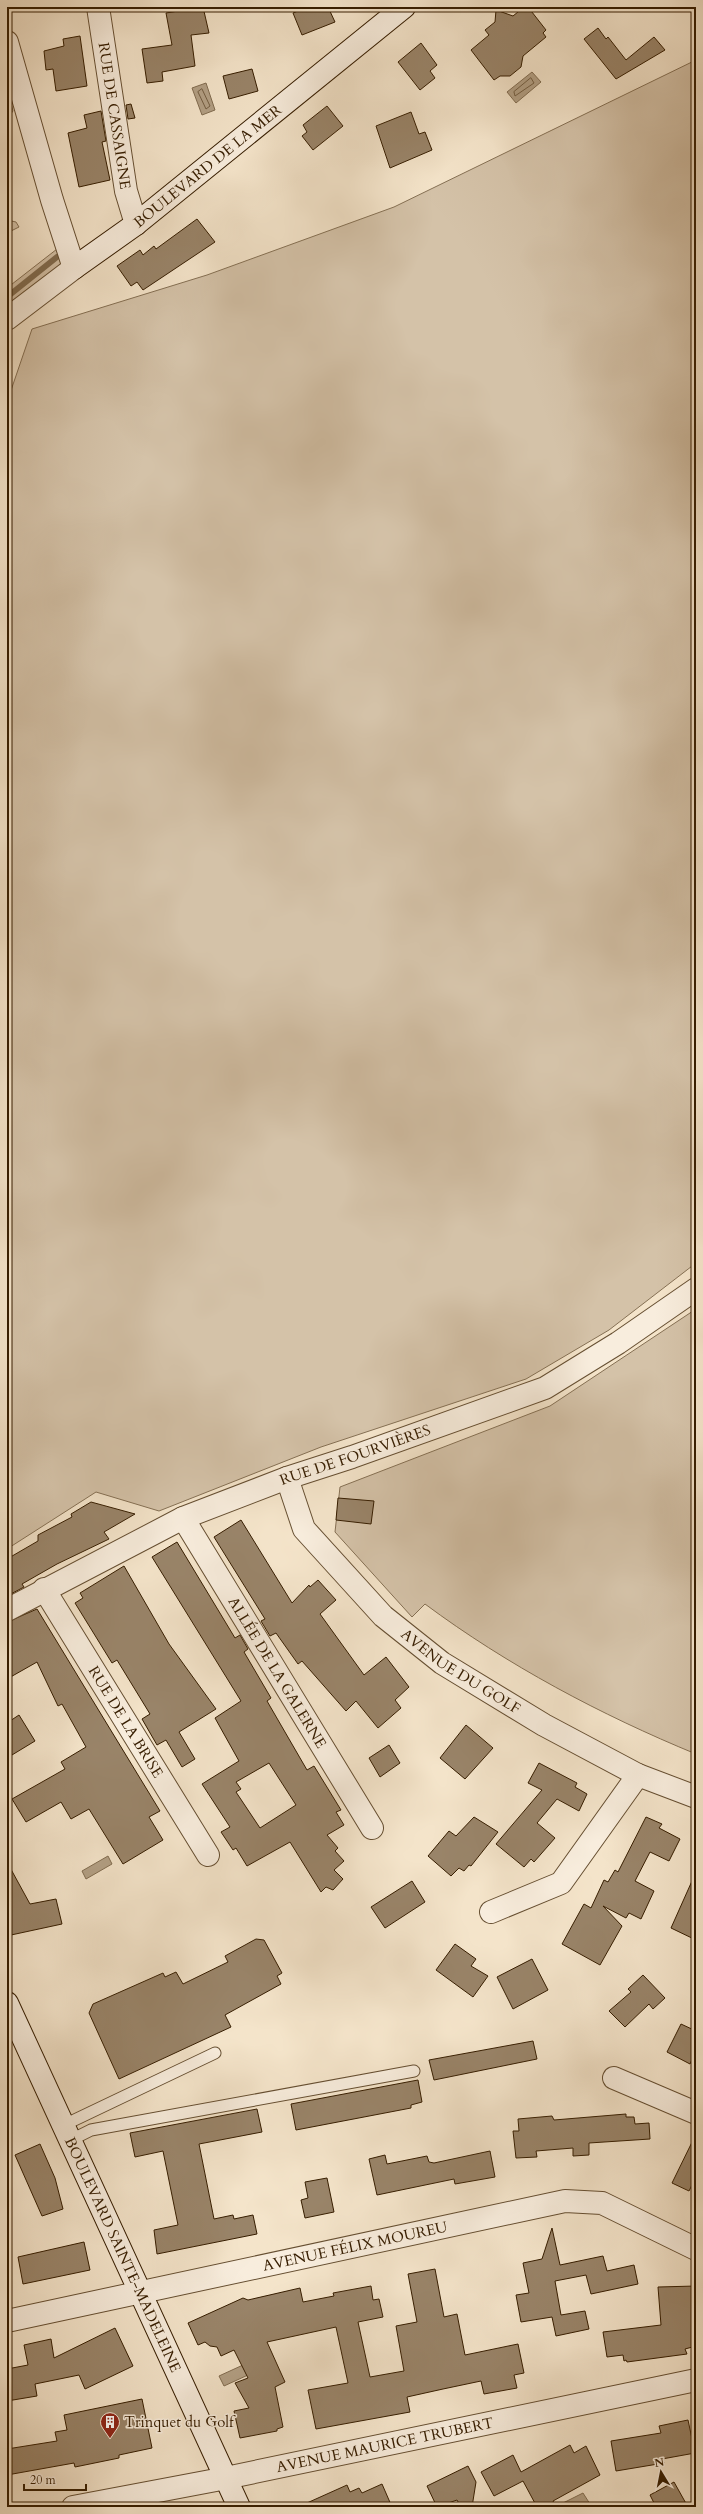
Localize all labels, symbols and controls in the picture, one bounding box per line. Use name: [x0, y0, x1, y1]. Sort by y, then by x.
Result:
street label: RUE DE CASSAIGNE: [94, 41, 136, 191]
street label: BOULEVARD DE LA MER: [129, 100, 286, 232]
street label: RUE DE FOURVIÈRES: [277, 1420, 433, 1490]
street label: ALLÉE DE LA GALERNE: [223, 1593, 331, 1752]
street label: AVENUE DU GOLF: [397, 1624, 524, 1719]
street label: RUE DE LA BRISE: [84, 1662, 168, 1781]
street label: BOULEVARD SAINTE-MADELEINE: [60, 2134, 186, 2376]
street label: AVENUE FÉLIX MOUREU: [261, 2216, 450, 2276]
building icon: Trinquet du Golf: [99, 2411, 121, 2439]
place label: Trinquet du Golf: [124, 2412, 236, 2432]
street label: AVENUE MAURICE TRUBERT: [275, 2412, 495, 2477]
north arrow: [641, 2452, 681, 2492]
text: N: [653, 2454, 666, 2471]
scale bar: [24, 2466, 86, 2492]
text: 20 m: [30, 2472, 57, 2488]

